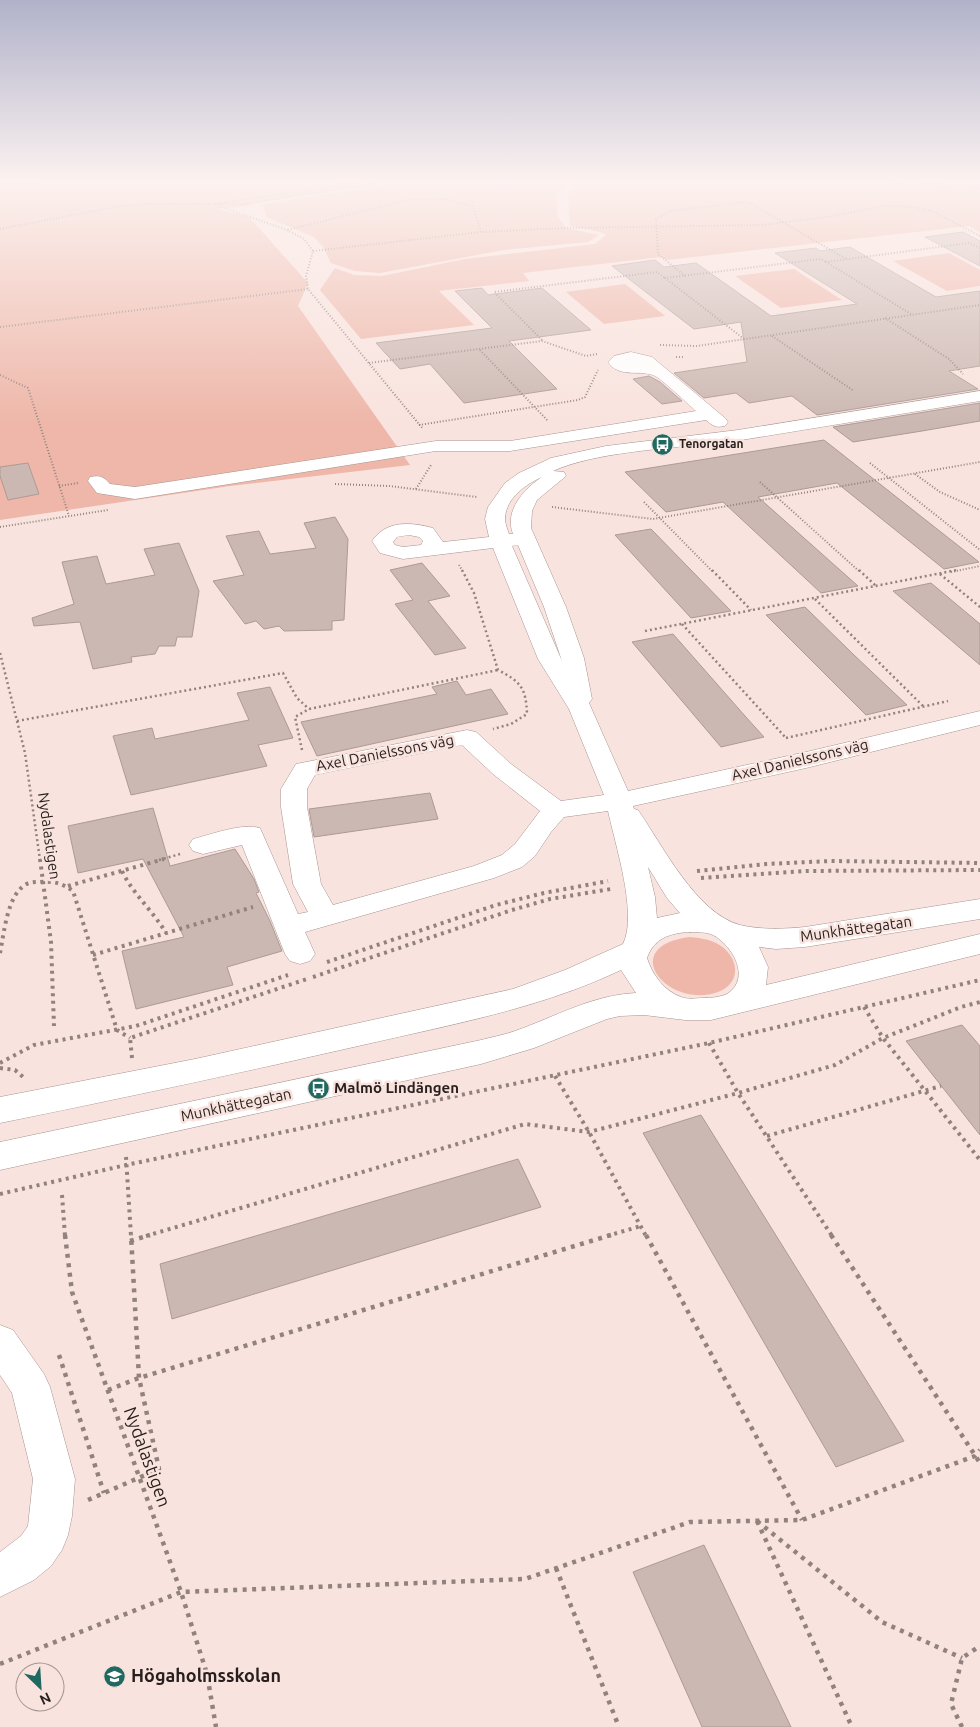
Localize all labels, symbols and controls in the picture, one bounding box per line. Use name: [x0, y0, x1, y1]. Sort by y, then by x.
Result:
bus stop icon: Tenorgatan: [651, 432, 675, 456]
place label: Tenorgatan: [679, 437, 743, 450]
street label: Axel Danielssons väg: [315, 731, 455, 774]
street label: Axel Danielssons väg: [730, 735, 870, 784]
street label: Nydalastigen: [35, 791, 64, 880]
street label: Munkhättegatan: [799, 912, 913, 945]
bus stop icon: Malmö Lindängen: [306, 1076, 330, 1100]
place label: Malmö Lindängen: [334, 1079, 459, 1096]
street label: Munkhättegatan: [179, 1084, 293, 1125]
street label: Nydalastigen: [121, 1404, 175, 1509]
north arrow: [15, 1662, 65, 1712]
school or university icon: Högaholmsskolan: [103, 1664, 127, 1688]
place label: Högaholmsskolan: [131, 1665, 281, 1685]
text: N: [37, 1689, 54, 1708]

